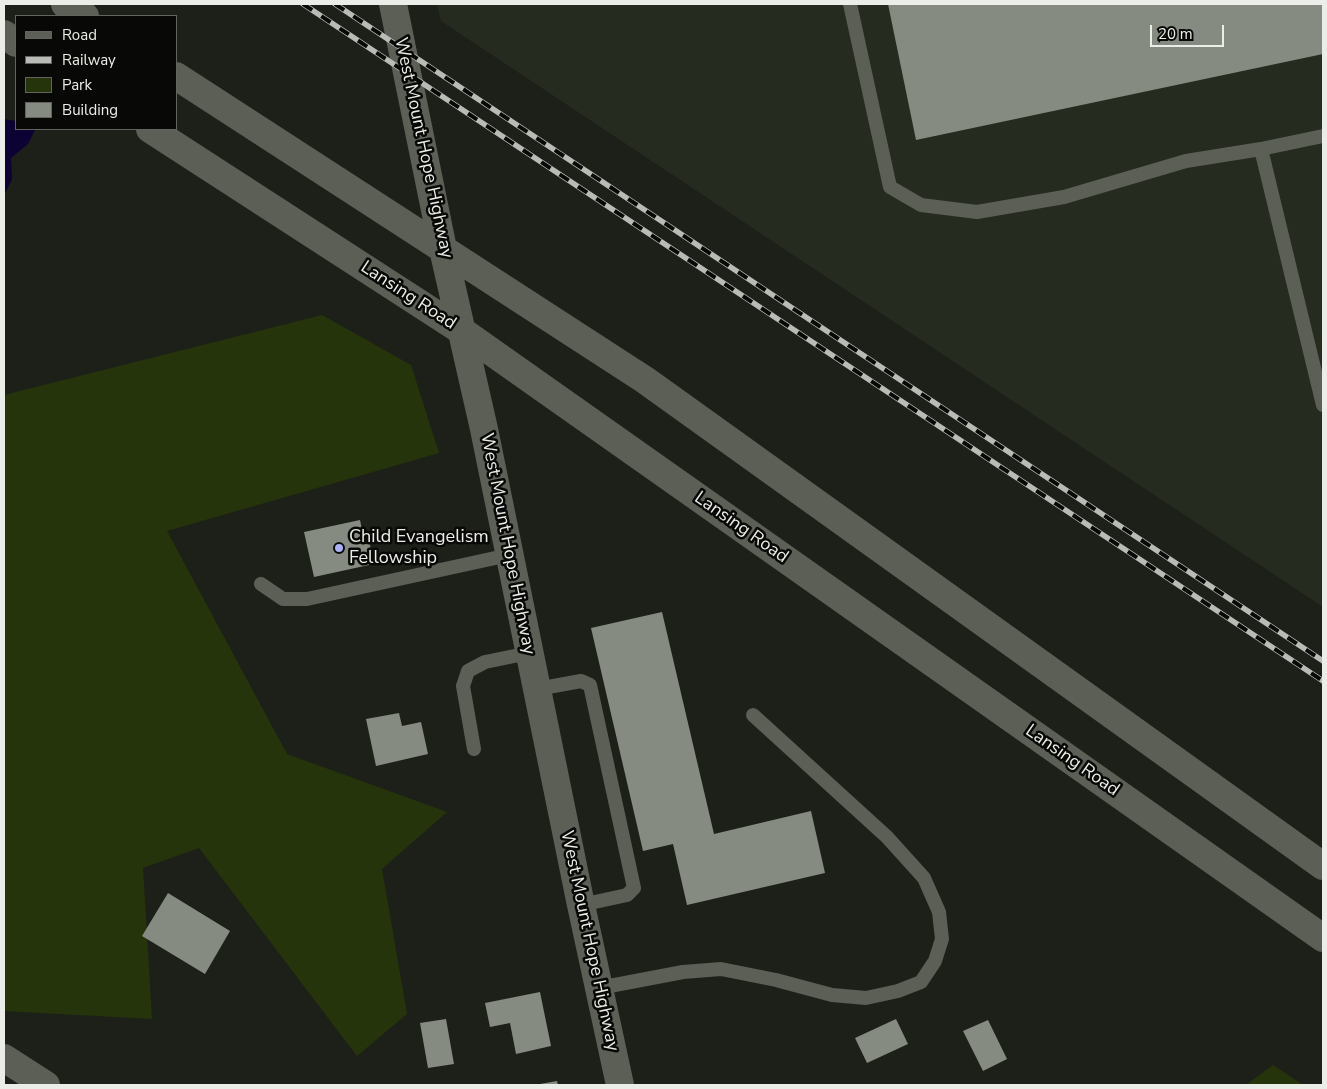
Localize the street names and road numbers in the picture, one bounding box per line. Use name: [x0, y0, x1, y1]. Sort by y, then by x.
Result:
street label: West Mount Hope Highway: [389, 36, 457, 260]
street label: Lansing Road: [356, 257, 460, 335]
street label: West Mount Hope Highway: [475, 431, 539, 657]
street label: Lansing Road: [690, 488, 792, 568]
street label: Lansing Road: [1021, 721, 1123, 801]
street label: West Mount Hope Highway: [555, 829, 623, 1053]

